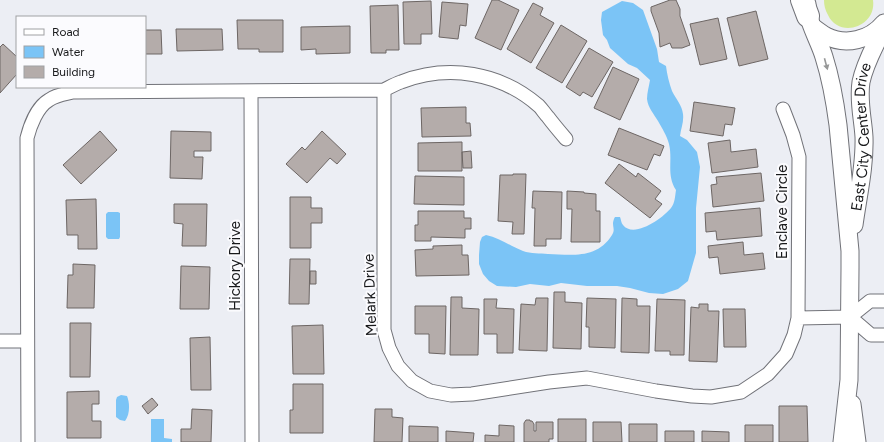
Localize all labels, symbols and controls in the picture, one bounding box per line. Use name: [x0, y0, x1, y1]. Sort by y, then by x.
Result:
legend: [16, 16, 146, 88]
text: Road: [52, 25, 80, 39]
text: Water: [52, 45, 84, 59]
one-way arrow: [823, 58, 829, 70]
street label: East City Center Drive: [847, 60, 875, 212]
text: Building: [52, 65, 95, 79]
street label: Enclave Circle: [773, 165, 791, 259]
street label: Hickory Drive: [226, 221, 244, 311]
street label: Melark Drive: [360, 253, 380, 337]

